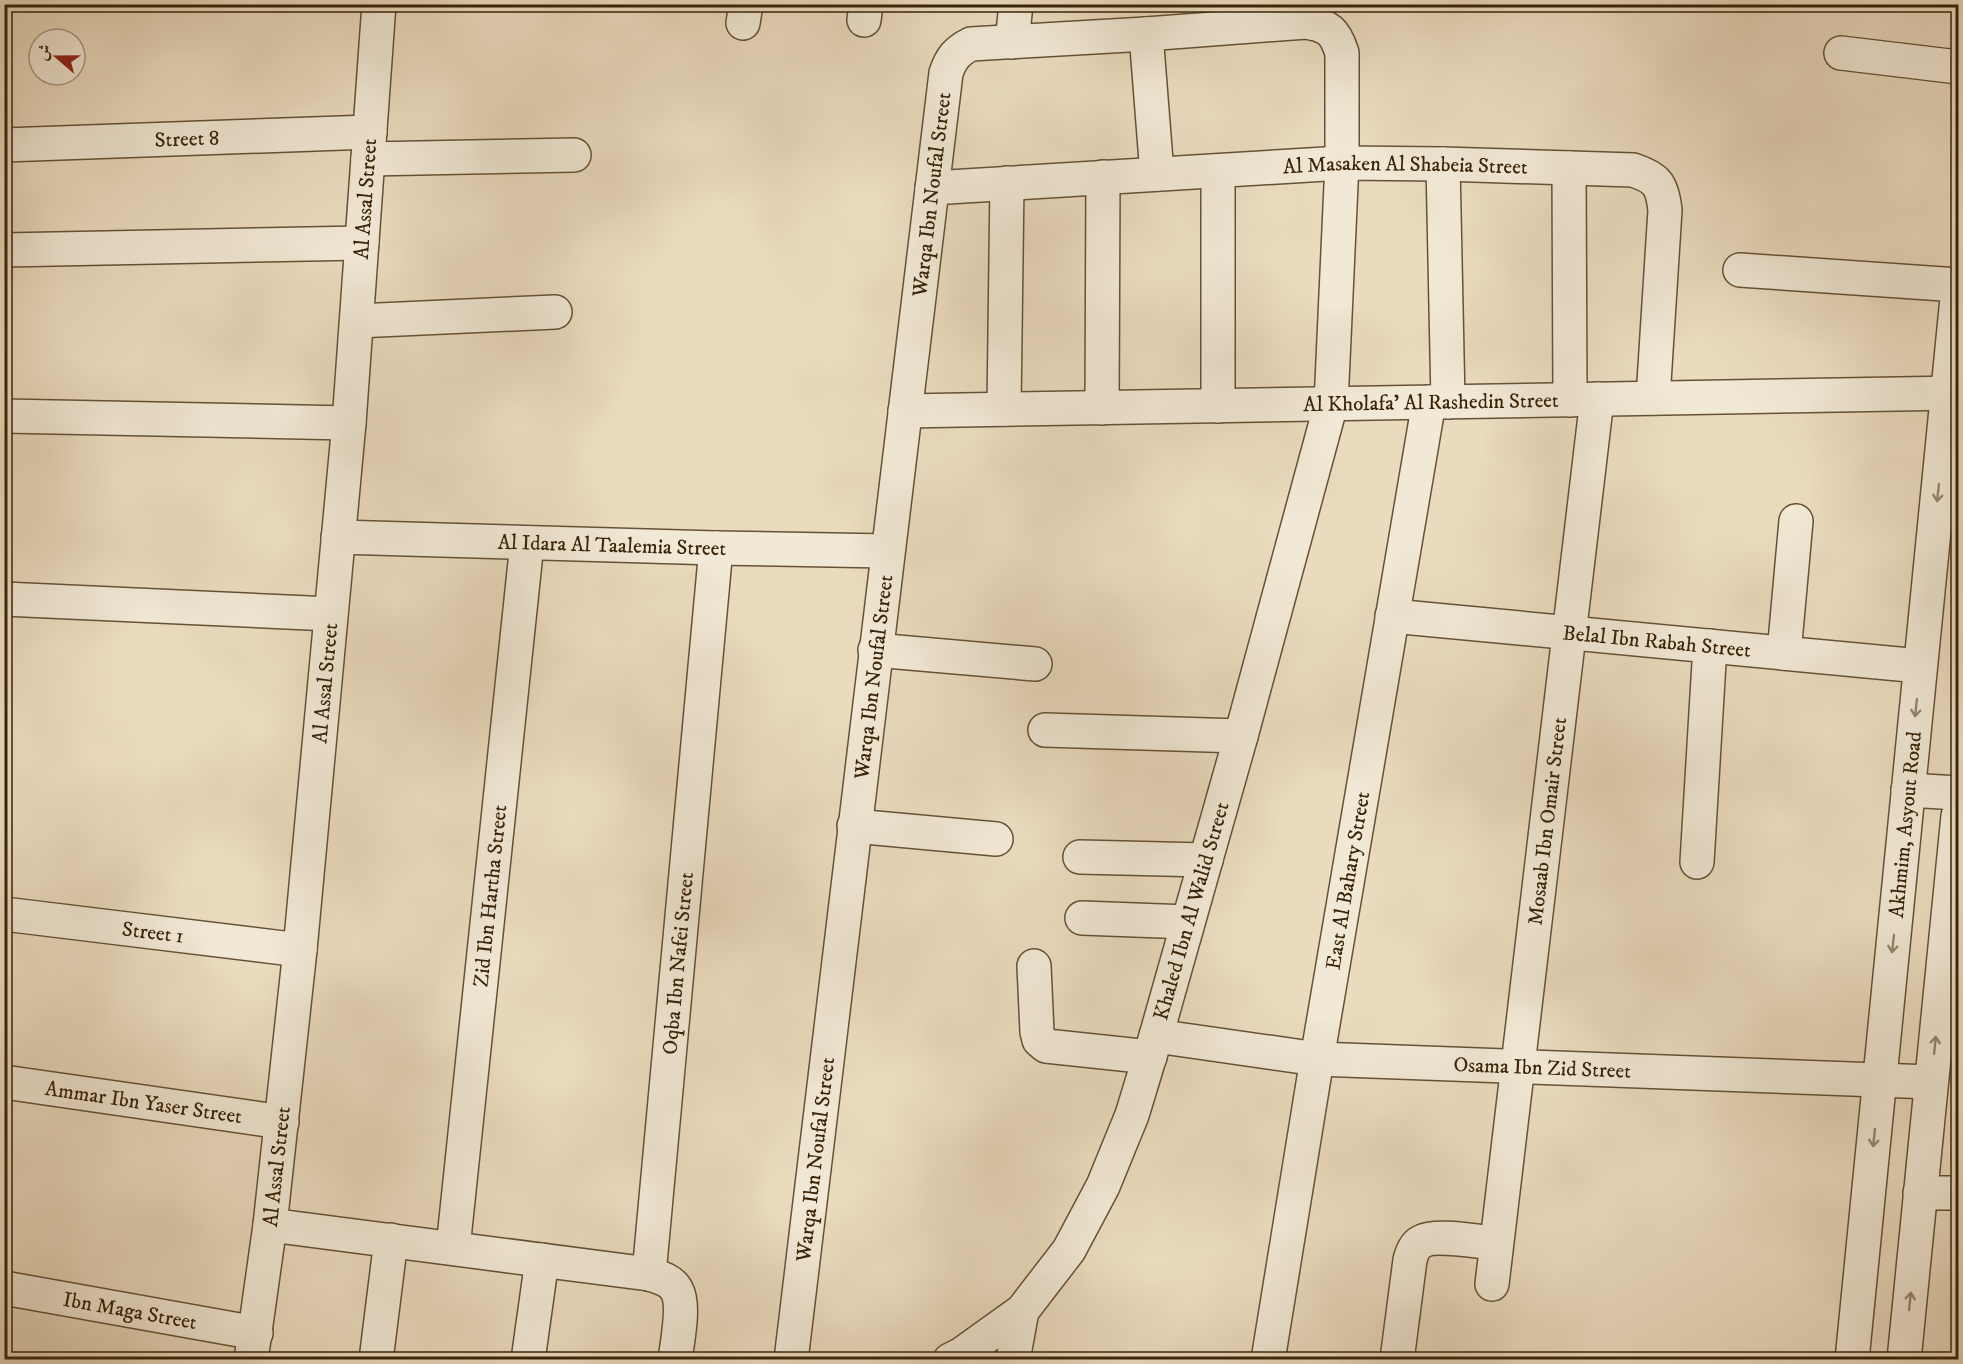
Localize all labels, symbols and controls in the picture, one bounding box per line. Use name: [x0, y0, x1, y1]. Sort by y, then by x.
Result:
north arrow: [27, 27, 87, 87]
text: ش: [32, 41, 56, 63]
street label: Warqa Ibn Noufal Street: [907, 91, 958, 299]
street label: Street 8: [154, 125, 220, 154]
street label: Al Assal Street: [349, 137, 383, 260]
street label: Al Masaken Al Shabeia Street: [1282, 151, 1528, 181]
street label: Al Kholafa' Al Rashedin Street: [1303, 388, 1559, 418]
one-way arrow: [1932, 482, 1943, 502]
street label: Al Idara Al Taalemia Street: [497, 530, 727, 562]
street label: Warqa Ibn Noufal Street: [849, 573, 899, 782]
street label: Belal Ibn Rabah Street: [1561, 620, 1752, 664]
street label: Al Assal Street: [307, 621, 344, 745]
one-way arrow: [1910, 697, 1921, 717]
street label: Mosaab Ibn Omair Street: [1523, 716, 1573, 927]
street label: Akhmim, Asyout Road: [1884, 730, 1928, 919]
street label: East Al Bahary Street: [1320, 789, 1376, 972]
street label: Khaled Ibn Al Walid Street: [1148, 799, 1236, 1023]
street label: Zid Ibn Hartha Street: [468, 803, 513, 988]
street label: Oqba Ibn Nafei Street: [657, 871, 700, 1056]
street label: Street 1: [120, 916, 185, 950]
one-way arrow: [1887, 933, 1898, 953]
one-way arrow: [1930, 1035, 1941, 1055]
street label: Osama Ibn Zid Street: [1453, 1052, 1632, 1085]
street label: Warqa Ibn Noufal Street: [791, 1056, 841, 1264]
street label: Ammar Ibn Yaser Street: [43, 1076, 244, 1130]
street label: Al Assal Street: [258, 1105, 297, 1228]
one-way arrow: [1868, 1127, 1879, 1147]
street label: Ibn Maga Street: [61, 1287, 199, 1336]
one-way arrow: [1905, 1292, 1916, 1312]

